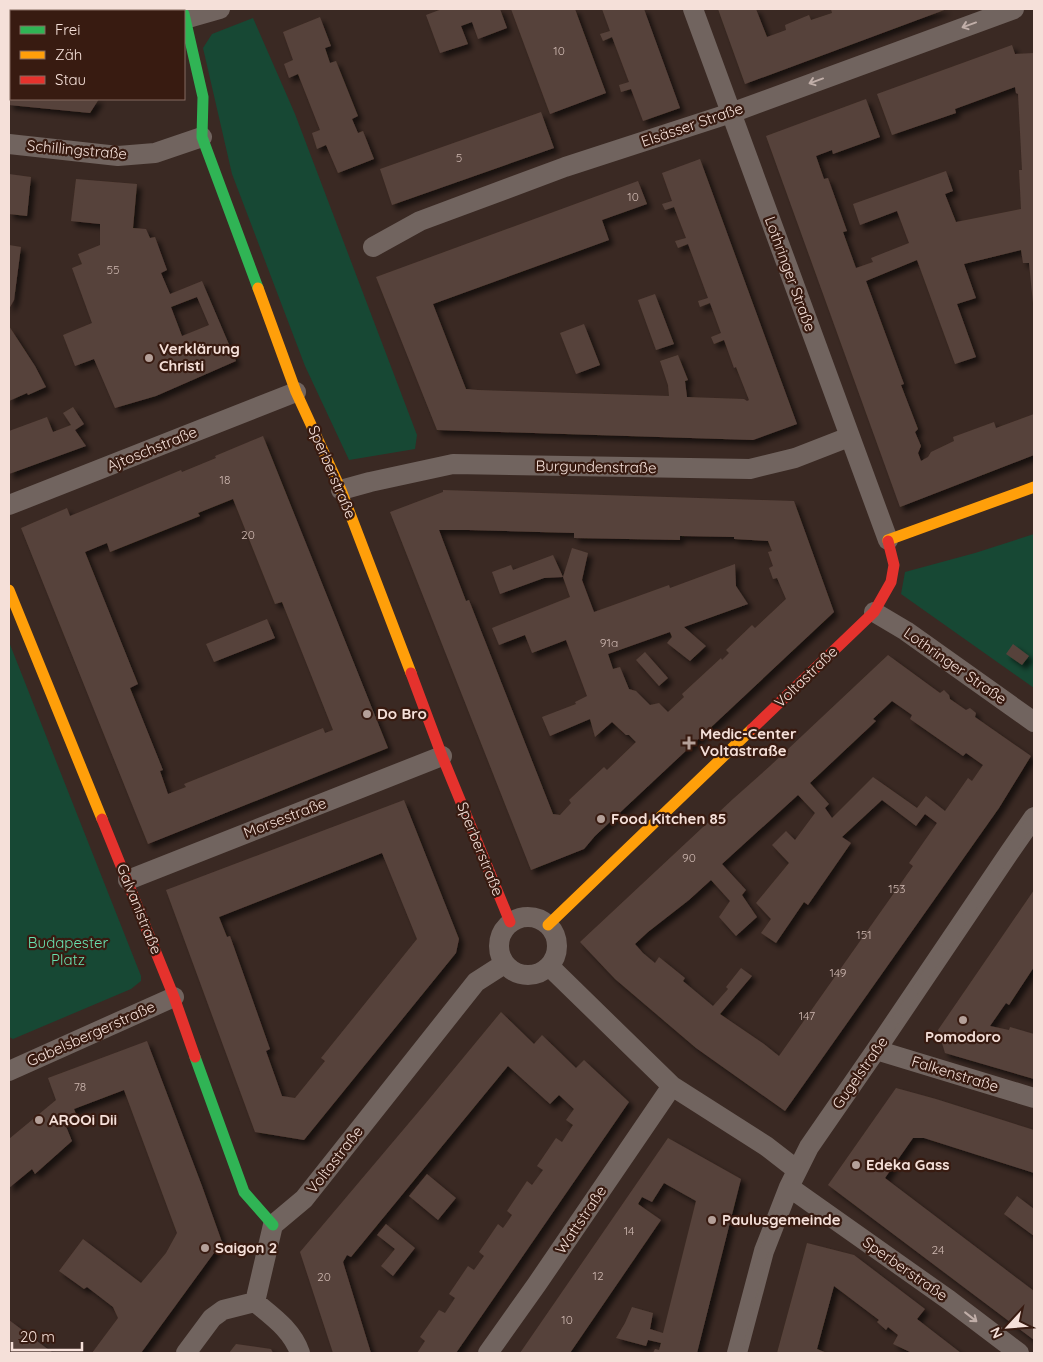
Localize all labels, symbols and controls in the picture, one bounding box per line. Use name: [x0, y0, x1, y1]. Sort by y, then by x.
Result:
legend: [10, 10, 185, 100]
text: Frei: [55, 20, 81, 39]
one-way arrow: [961, 21, 977, 30]
house number: 10: [553, 43, 565, 58]
text: Zäh: [55, 45, 82, 64]
text: Stau: [55, 70, 86, 89]
one-way arrow: [809, 77, 824, 86]
street label: Elsässer Straße: [638, 98, 745, 151]
street label: Schillingstraße: [26, 136, 128, 163]
house number: 5: [456, 150, 462, 165]
house number: 10: [627, 189, 639, 204]
street label: Lothringer Straße: [761, 214, 820, 334]
house number: 55: [106, 262, 120, 277]
place label: Verklärung Christi: [159, 339, 240, 375]
marker: Verklärung Christi: [143, 352, 155, 364]
street label: Ajtoschstraße: [104, 422, 200, 475]
street label: Sperberstraße: [304, 422, 361, 521]
street label: Burgundenstraße: [535, 456, 657, 477]
house number: 18: [220, 472, 230, 487]
house number: 20: [241, 527, 255, 542]
street label: Lothringer Straße: [900, 623, 1010, 708]
house number: 91a: [600, 635, 618, 650]
street label: Voltastraße: [770, 642, 841, 711]
place label: Do Bro: [377, 704, 427, 723]
marker: Do Bro: [361, 708, 373, 720]
place label: Medic-Center Voltastraße: [700, 724, 797, 760]
marker: Medic-Center Voltastraße: [682, 736, 696, 750]
street label: Morsestraße: [241, 793, 329, 842]
street label: Sperberstraße: [453, 799, 508, 898]
place label: Food Kitchen 85: [611, 809, 726, 828]
marker: Food Kitchen 85: [595, 813, 607, 825]
house number: 90: [682, 850, 696, 865]
street label: Galvanistraße: [113, 861, 166, 957]
house number: 153: [888, 881, 906, 896]
house number: 151: [856, 927, 872, 942]
park label: Budapester Platz: [28, 933, 108, 969]
house number: 149: [829, 965, 847, 980]
street label: Gabelsbergerstraße: [24, 997, 158, 1070]
house number: 147: [799, 1008, 815, 1023]
marker: Pomodoro: [957, 1014, 969, 1026]
place label: Pomodoro: [925, 1027, 1001, 1046]
street label: Gugelstraße: [828, 1033, 892, 1113]
street label: Falkenstraße: [909, 1051, 1001, 1096]
house number: 78: [74, 1079, 86, 1094]
place label: AROOi Dii: [49, 1110, 117, 1129]
marker: AROOi Dii: [33, 1114, 45, 1126]
street label: Voltastraße: [302, 1122, 367, 1197]
place label: Edeka Gass: [866, 1155, 949, 1174]
marker: Edeka Gass: [850, 1159, 862, 1171]
street label: Wattstraße: [551, 1182, 610, 1257]
place label: Paulusgemeinde: [722, 1210, 841, 1229]
marker: Paulusgemeinde: [706, 1214, 718, 1226]
house number: 14: [624, 1223, 634, 1238]
street label: Sperberstraße: [859, 1232, 951, 1305]
place label: Saigon 2: [215, 1238, 277, 1257]
marker: Saigon 2: [199, 1242, 211, 1254]
house number: 24: [932, 1242, 944, 1257]
house number: 12: [592, 1268, 604, 1283]
house number: 20: [317, 1269, 331, 1284]
north arrow: [983, 1302, 1033, 1352]
one-way arrow: [964, 1311, 977, 1322]
house number: 10: [561, 1312, 573, 1327]
scale bar: [12, 1320, 82, 1352]
text: N: [986, 1324, 1007, 1341]
text: 20 m: [20, 1327, 55, 1346]

